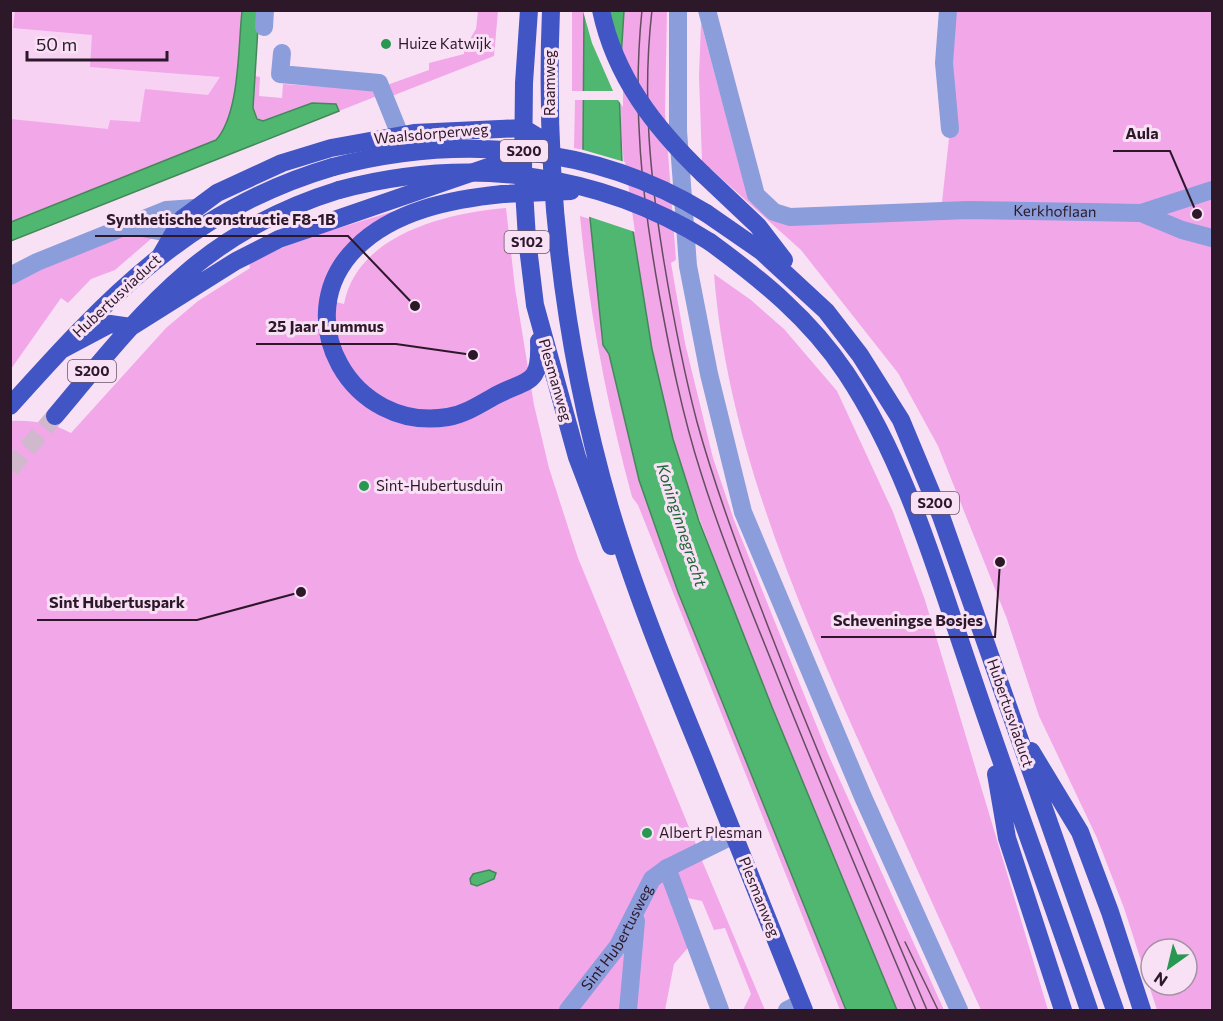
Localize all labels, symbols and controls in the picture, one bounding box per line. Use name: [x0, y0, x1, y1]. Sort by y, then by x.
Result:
scale bar: [27, 24, 166, 62]
text: 50 m: [36, 33, 77, 55]
place label: Huize Katwijk: [398, 34, 492, 52]
marker: Huize Katwijk: [379, 37, 393, 51]
street label: Raamweg: [540, 50, 558, 116]
callout: Aula: [1113, 117, 1170, 151]
street label: Waalsdorperweg: [373, 119, 489, 147]
text: Aula: [1125, 123, 1159, 142]
road number: S200: [500, 140, 548, 162]
street label: Kerkhoflaan: [1013, 201, 1097, 220]
callout: Synthetische constructie F8-1B: [95, 202, 348, 236]
text: Synthetische constructie F8-1B: [106, 209, 336, 228]
road number: S102: [504, 231, 550, 253]
street label: Hubertusviaduct: [69, 250, 164, 341]
callout: 25 Jaar Lummus: [256, 310, 396, 344]
text: 25 Jaar Lummus: [268, 316, 384, 335]
street label: Plesmanweg: [536, 336, 576, 423]
road number: S200: [68, 360, 116, 382]
water label: Koninginnegracht: [654, 461, 711, 589]
place label: Sint-Hubertusduin: [376, 476, 503, 494]
marker: Sint-Hubertusduin: [357, 479, 371, 493]
road number: S200: [911, 492, 959, 514]
callout: Sint Hubertuspark: [37, 586, 197, 620]
text: Sint Hubertuspark: [49, 592, 186, 611]
callout: Scheveningse Bosjes: [821, 603, 995, 637]
text: Scheveningse Bosjes: [833, 610, 983, 629]
street label: Hubertusviaduct: [984, 656, 1038, 769]
place label: Albert Plesman: [659, 823, 762, 841]
marker: Albert Plesman: [640, 826, 654, 840]
street label: Plesmanweg: [736, 854, 784, 939]
street label: Sint Hubertusweg: [577, 881, 656, 994]
north arrow: [1139, 937, 1199, 997]
text: N: [1150, 969, 1171, 991]

